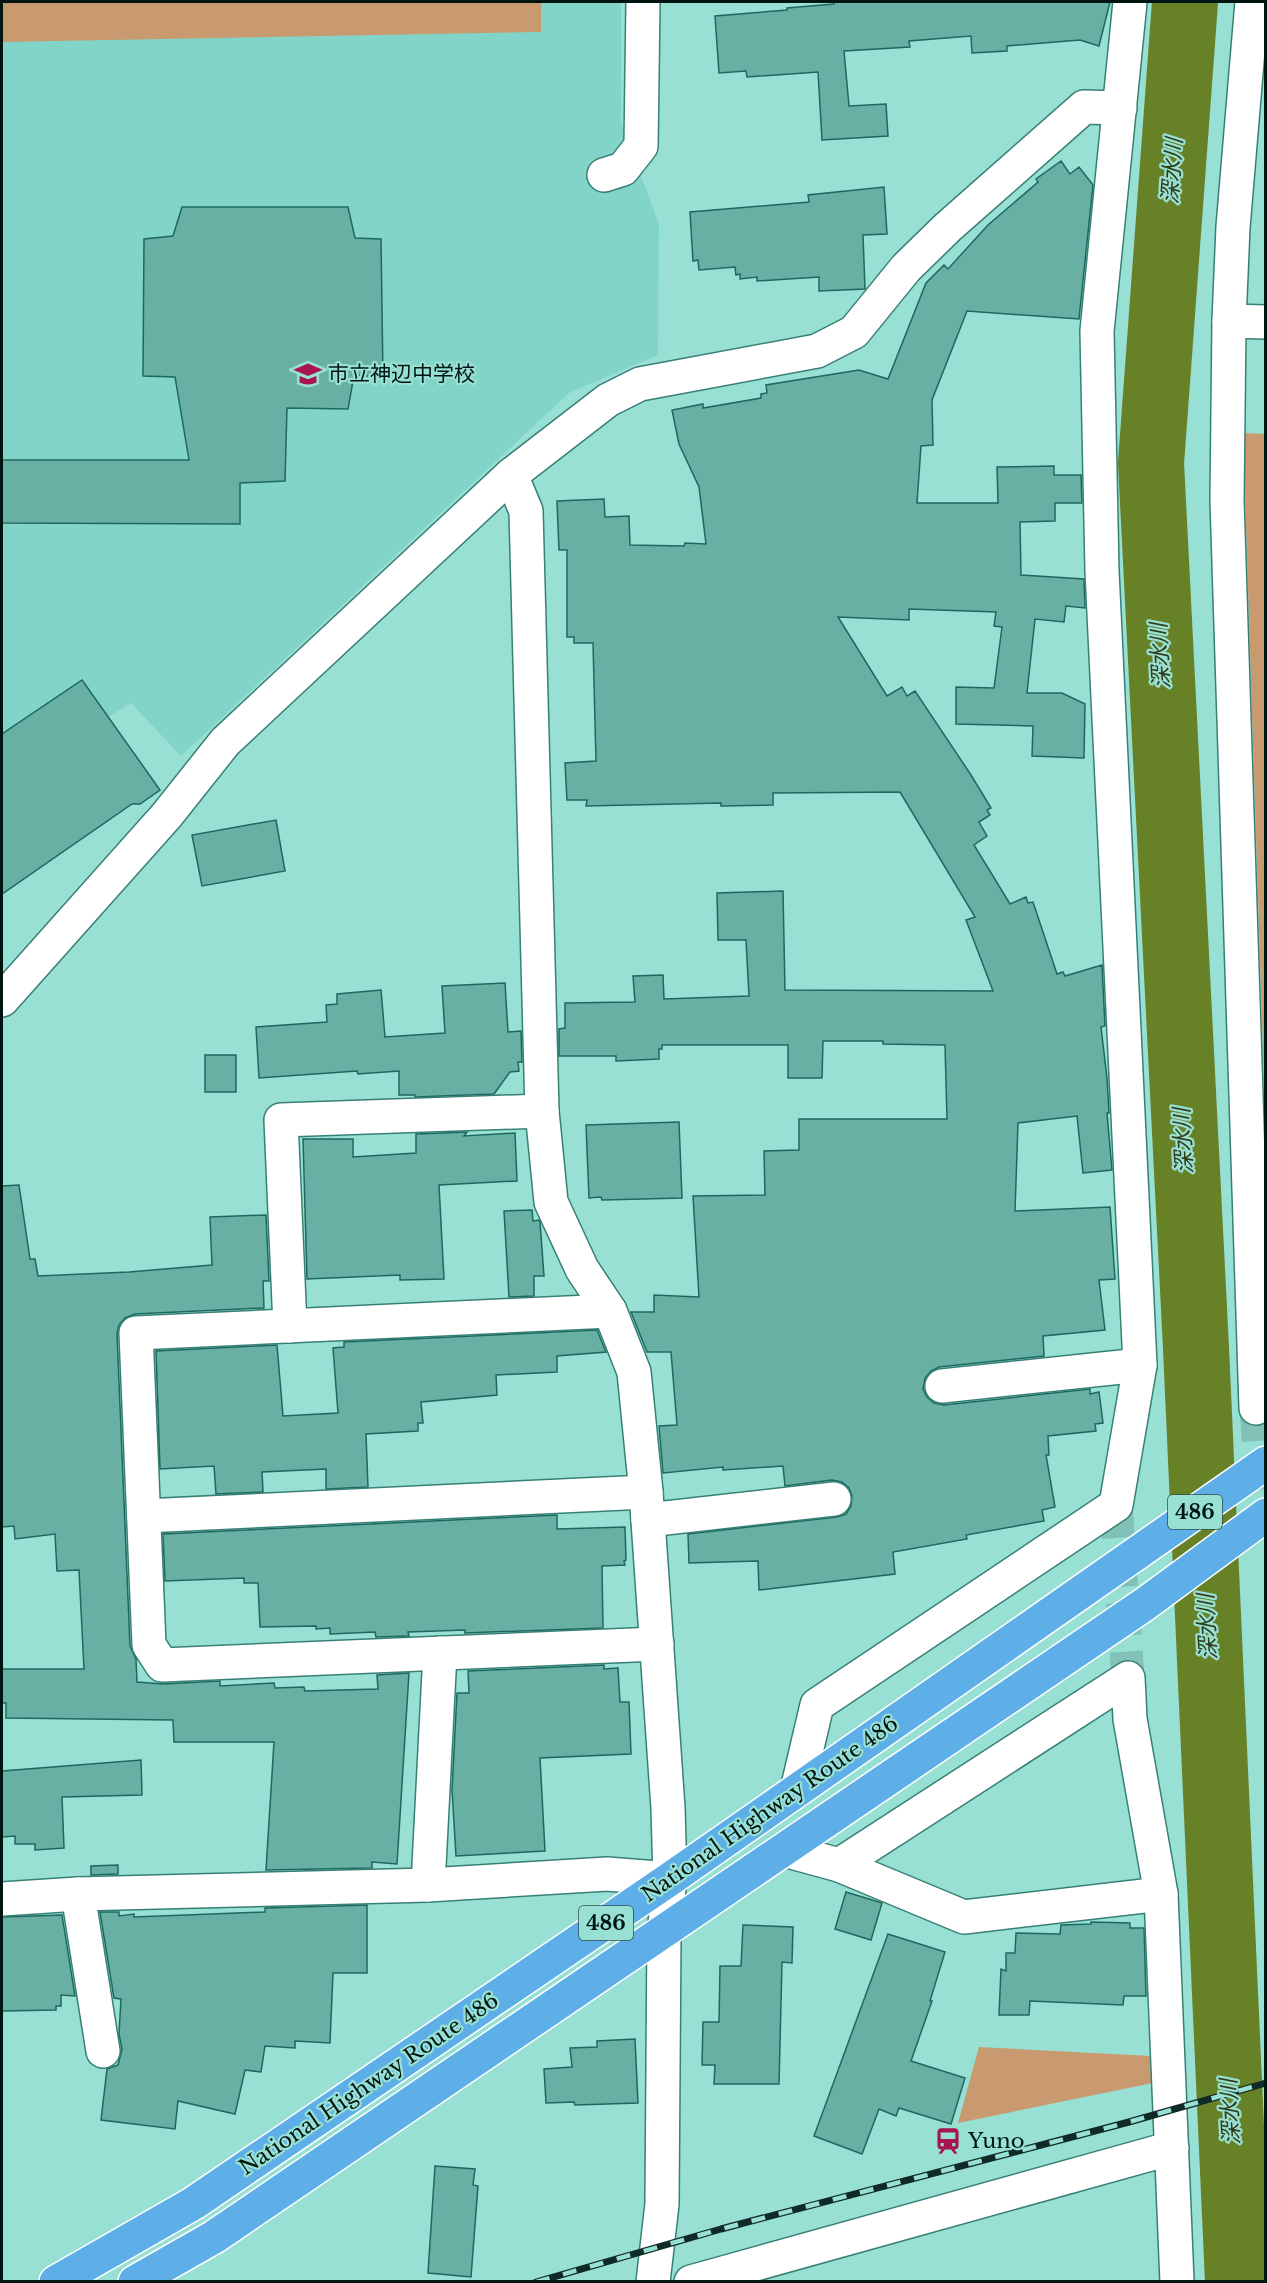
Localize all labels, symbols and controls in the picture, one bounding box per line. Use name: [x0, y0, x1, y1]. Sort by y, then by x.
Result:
water label: 深水川: [1156, 135, 1188, 205]
school or university icon: 市立神辺中学校: [293, 359, 323, 389]
place label: 市立神辺中学校: [328, 361, 475, 387]
water label: 深水川: [1145, 620, 1175, 690]
water label: 深水川: [1168, 1105, 1198, 1175]
road number: 486: [1168, 1495, 1222, 1529]
water label: 深水川: [1192, 1591, 1222, 1661]
street label: National Highway Route 486: [637, 1710, 903, 1908]
road number: 486: [579, 1906, 633, 1940]
street label: National Highway Route 486: [234, 1987, 504, 2181]
water label: 深水川: [1215, 2076, 1245, 2146]
station icon: Yuno: [933, 2126, 963, 2156]
place label: Yuno: [967, 2128, 1025, 2154]

